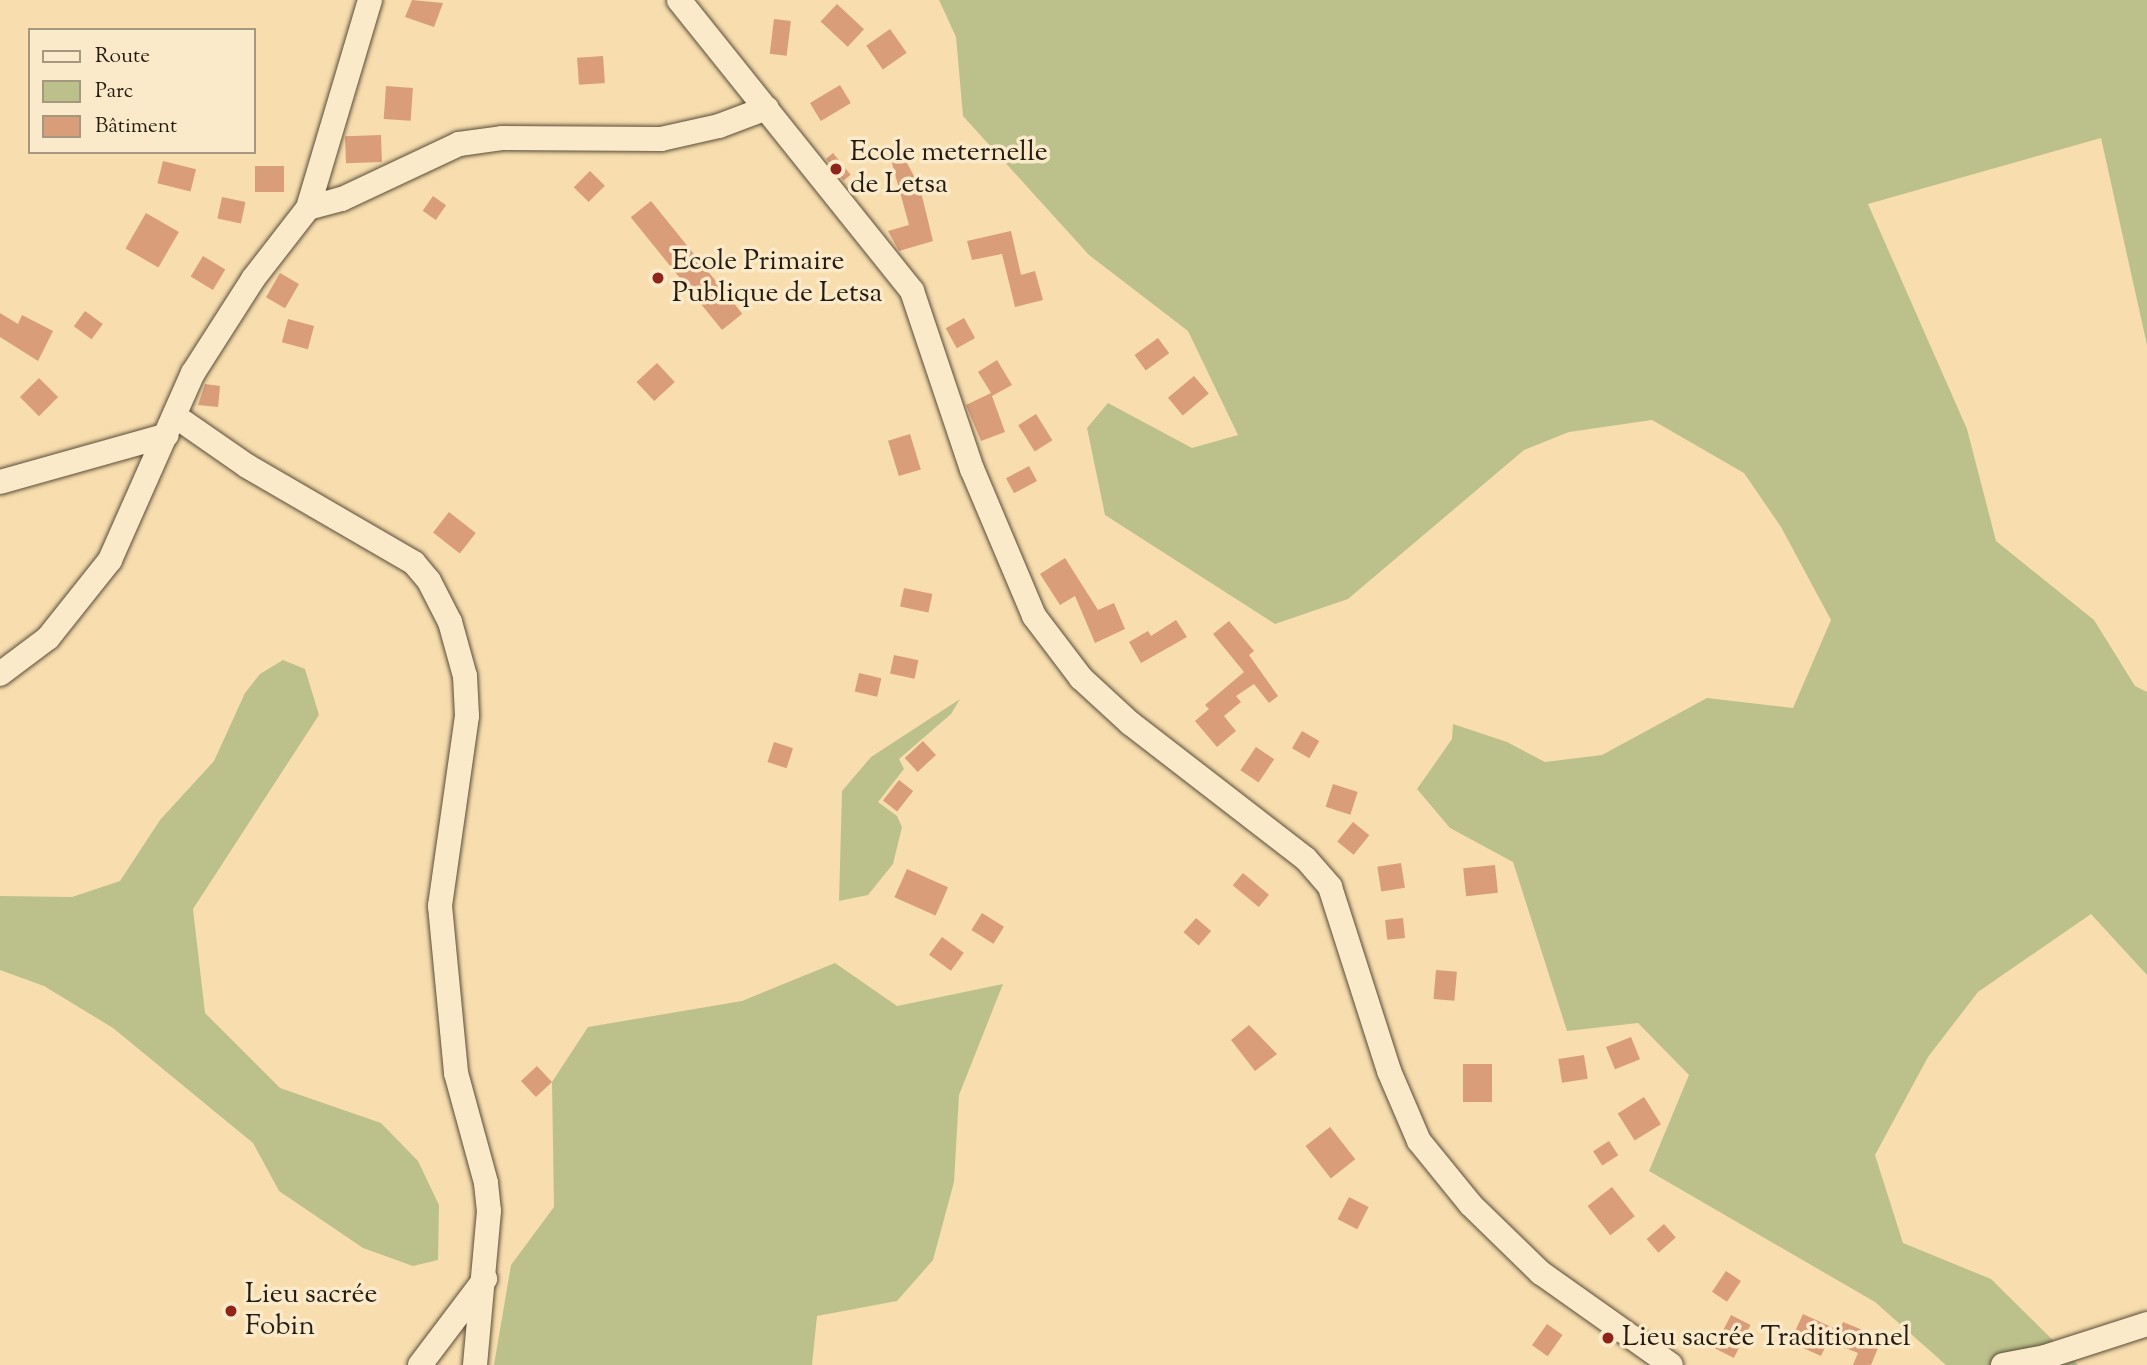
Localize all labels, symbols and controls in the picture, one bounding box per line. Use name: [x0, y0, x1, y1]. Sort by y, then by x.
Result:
legend: [28, 28, 256, 154]
text: Route: [95, 42, 150, 72]
text: Parc: [95, 77, 133, 107]
text: Bâtiment: [95, 112, 177, 142]
place label: Ecole meternelle de Letsa: [850, 136, 1048, 202]
marker: Ecole meternelle de Letsa: [828, 161, 844, 177]
place label: Ecole Primaire Publique de Letsa: [672, 245, 882, 311]
marker: Ecole Primaire Publique de Letsa: [650, 270, 666, 286]
place label: Lieu sacrée Fobin: [245, 1278, 378, 1344]
marker: Lieu sacrée Fobin: [223, 1303, 239, 1319]
place label: Lieu sacrée Traditionnel: [1622, 1321, 1911, 1355]
marker: Lieu sacrée Traditionnel: [1600, 1330, 1616, 1346]

